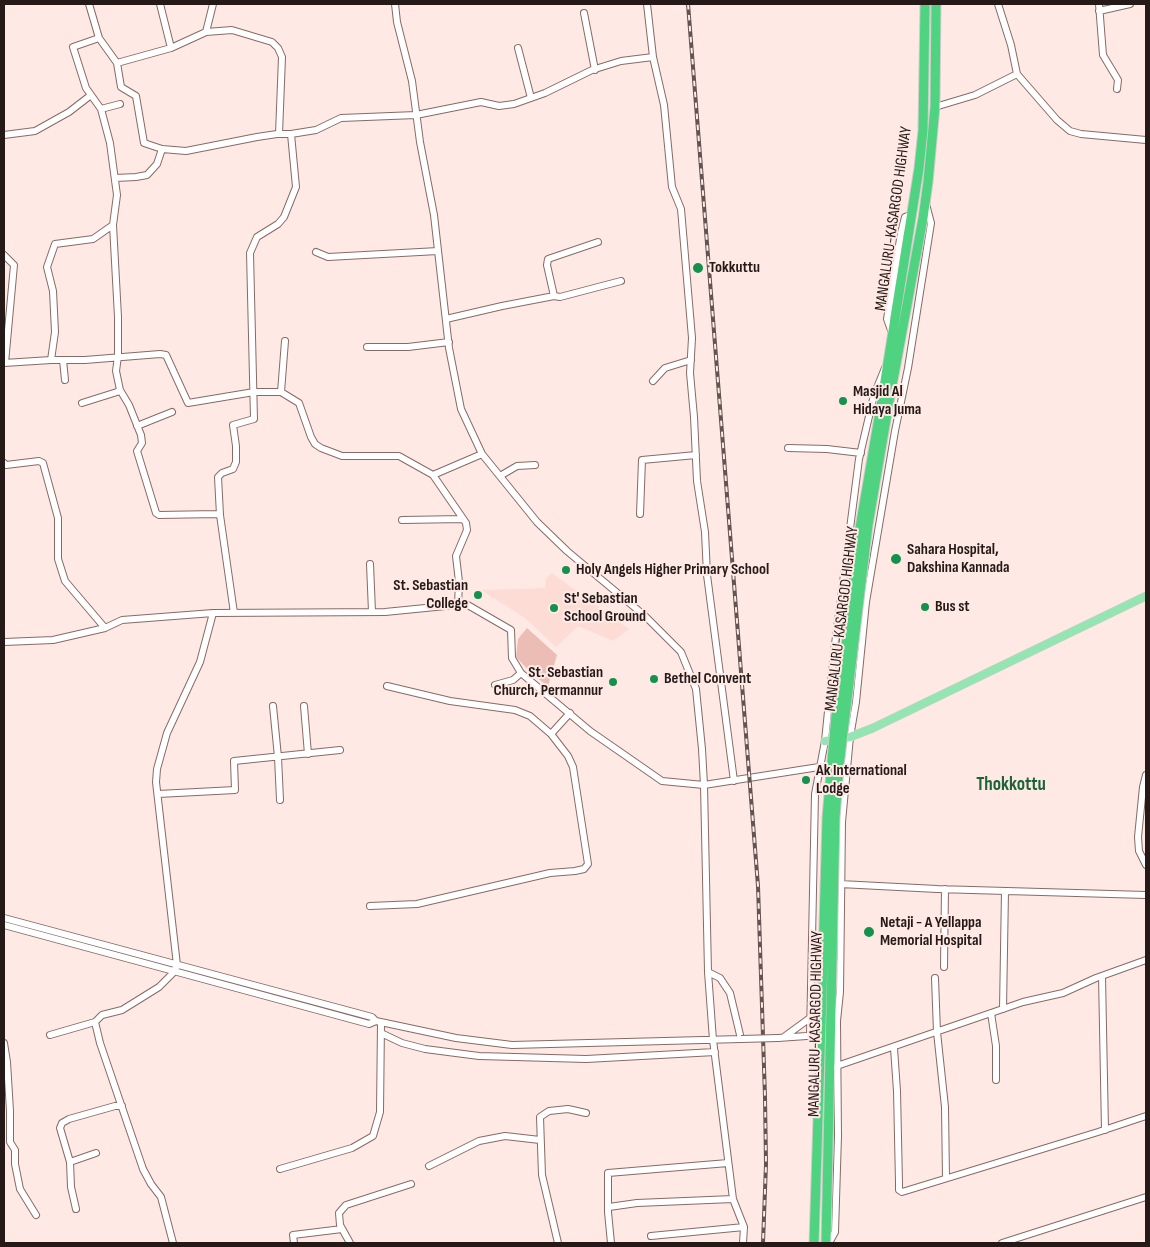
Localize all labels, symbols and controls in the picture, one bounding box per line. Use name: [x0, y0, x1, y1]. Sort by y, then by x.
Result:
street label: MANGALURU-KASARGOD HIGHWAY: [872, 126, 916, 312]
place label: Tokkuttu: [709, 258, 760, 278]
marker: Tokkuttu: [691, 261, 705, 275]
place label: Masjid Al Hidaya Juma: [853, 382, 921, 420]
marker: Masjid Al Hidaya Juma: [837, 395, 849, 407]
street label: MANGALURU-KASARGOD HIGHWAY: [821, 526, 863, 712]
place label: Sahara Hospital, Dakshina Kannada: [907, 540, 1010, 578]
marker: Sahara Hospital, Dakshina Kannada: [889, 552, 903, 566]
place label: Holy Angels Higher Primary School: [576, 560, 769, 580]
marker: Holy Angels Higher Primary School: [560, 564, 572, 576]
place label: St. Sebastian College: [393, 576, 468, 614]
marker: St. Sebastian College: [472, 589, 484, 601]
place label: St' Sebastian School Ground: [564, 589, 646, 627]
place label: Bus st: [935, 597, 970, 617]
marker: Bus st: [919, 601, 931, 613]
marker: St' Sebastian School Ground: [548, 602, 560, 614]
place label: St. Sebastian Church, Permannur: [493, 663, 603, 701]
place label: Bethel Convent: [664, 669, 751, 689]
marker: Bethel Convent: [648, 673, 660, 685]
marker: St. Sebastian Church, Permannur: [607, 676, 619, 688]
place label: Ak International Lodge: [816, 761, 907, 799]
marker: Ak International Lodge: [800, 774, 812, 786]
district label: Thokkottu: [976, 774, 1046, 796]
place label: Netaji - A Yellappa Memorial Hospital: [880, 913, 982, 951]
marker: Netaji - A Yellappa Memorial Hospital: [862, 925, 876, 939]
street label: MANGALURU-KASARGOD HIGHWAY: [805, 931, 827, 1117]

